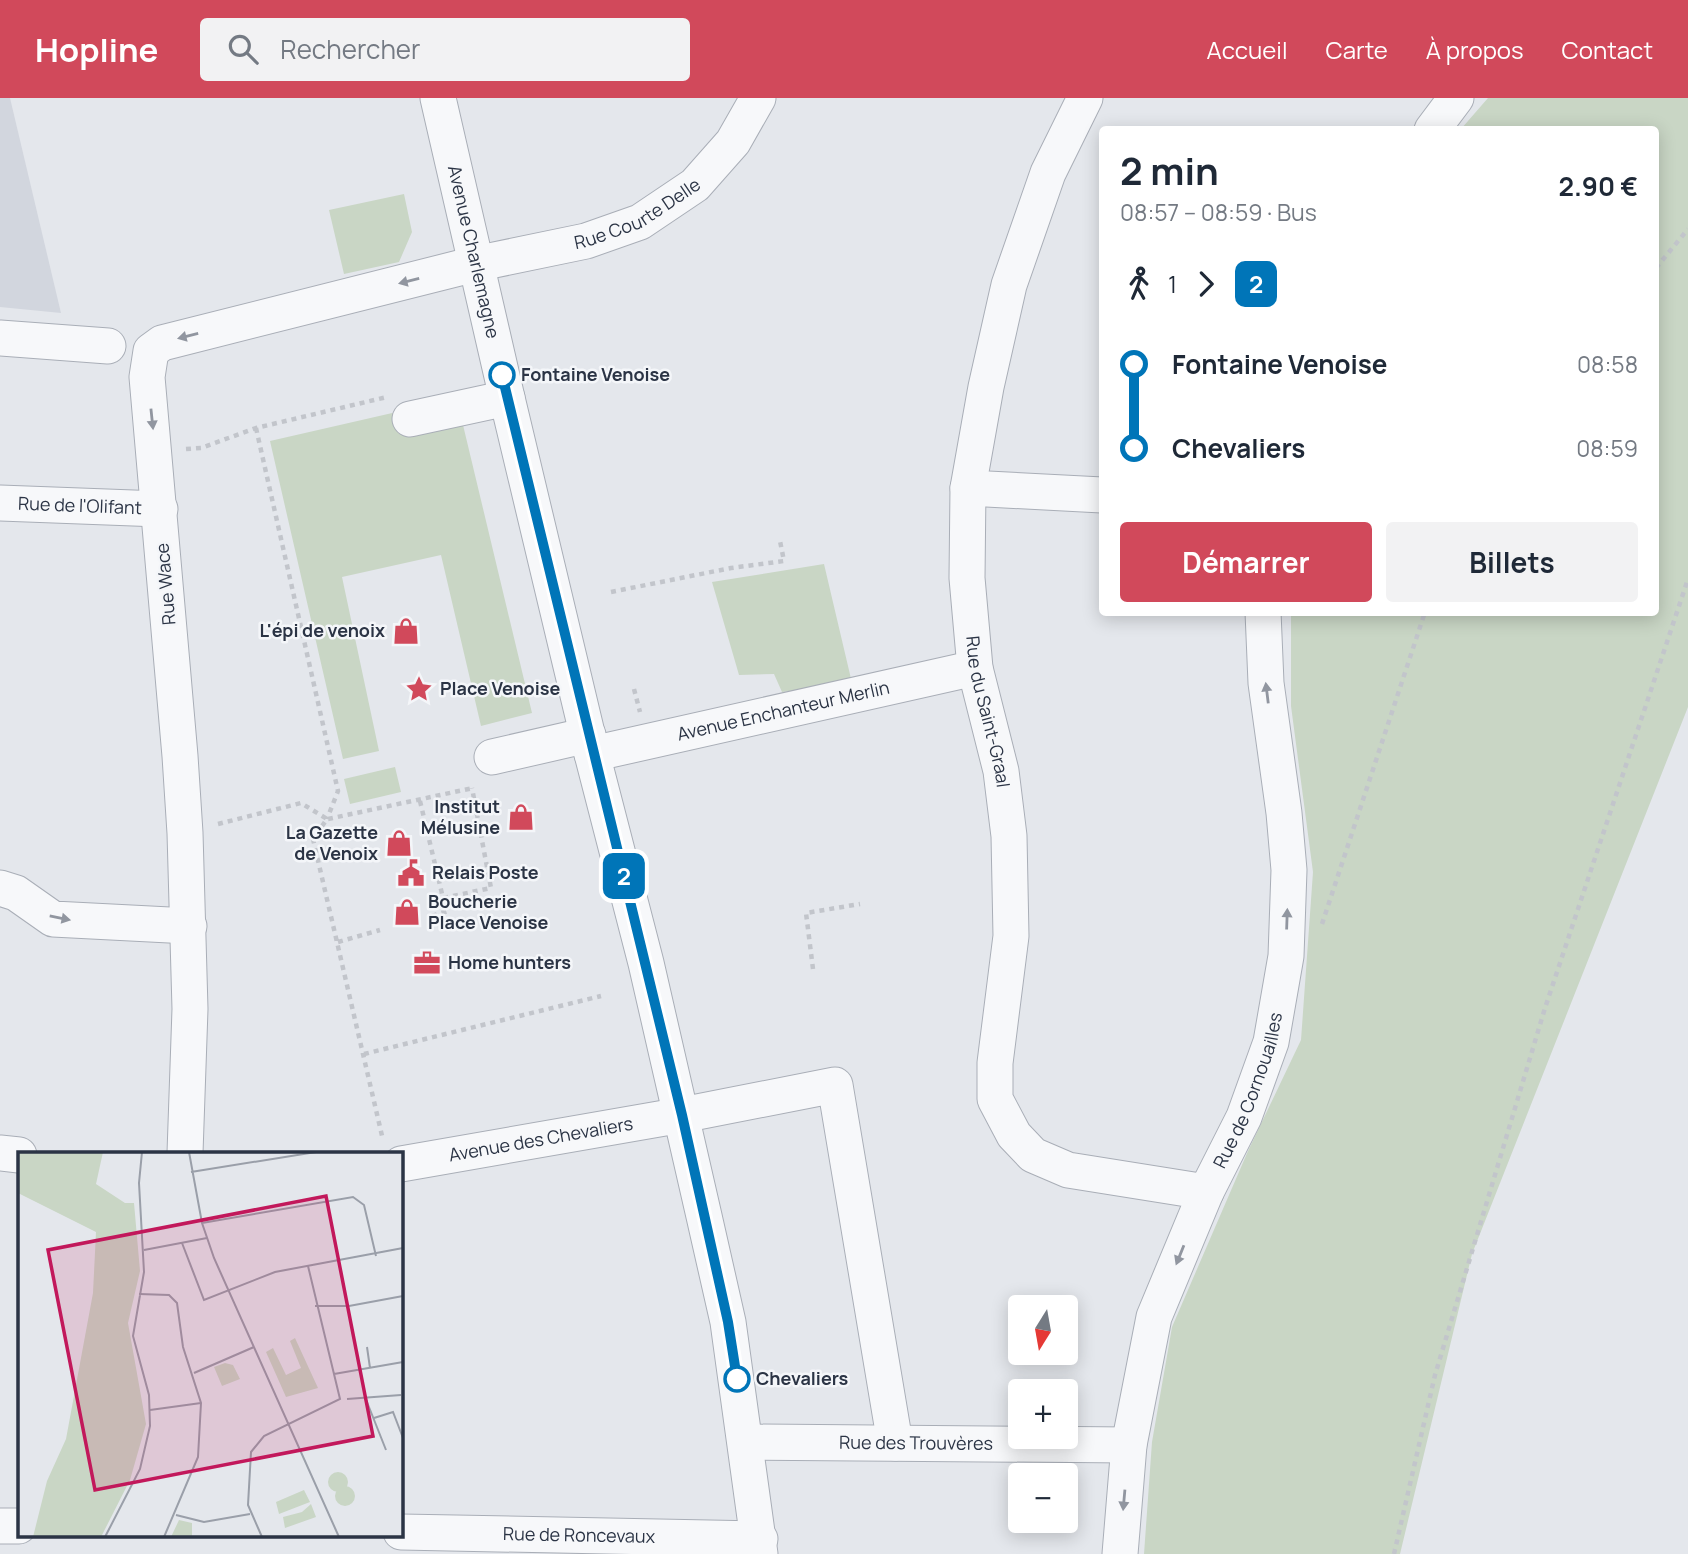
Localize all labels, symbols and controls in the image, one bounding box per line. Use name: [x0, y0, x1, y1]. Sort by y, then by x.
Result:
search box: [200, 18, 690, 81]
text: Hopline: [35, 27, 158, 72]
icon: search: [224, 30, 262, 68]
text: Rechercher: [280, 31, 420, 67]
text: Accueil: [1207, 33, 1287, 66]
text: Carte: [1325, 33, 1388, 66]
text: À propos: [1426, 33, 1524, 66]
text: Contact: [1562, 33, 1653, 66]
text: 2 min: [1120, 144, 1219, 196]
street label: Avenue Charlemagne: [443, 163, 506, 341]
text: 2.90 €: [1558, 168, 1638, 204]
street label: Rue Courte Delle: [572, 172, 705, 254]
text: 08:57 – 08:59 · Bus: [1120, 196, 1317, 228]
icon: walk: [1120, 265, 1158, 303]
icon: forward: [1187, 265, 1225, 303]
text: 2: [1249, 267, 1263, 300]
text: 1: [1168, 268, 1177, 300]
one-way arrow: [398, 276, 420, 287]
one-way arrow: [177, 331, 199, 342]
text: Fontaine Venoise: [1172, 346, 1387, 382]
text: 08:58: [1577, 348, 1638, 380]
marker: Fontaine Venoise: [489, 362, 515, 388]
place label: Fontaine Venoise: [521, 362, 670, 386]
one-way arrow: [147, 408, 158, 430]
text: Chevaliers: [1172, 430, 1305, 466]
text: 08:59: [1576, 432, 1638, 464]
street label: Rue de l'Olifant: [18, 491, 142, 519]
button: Démarrer: [1120, 522, 1372, 602]
button: Billets: [1386, 522, 1638, 602]
street label: Rue Wace: [149, 542, 181, 626]
shop icon: L'épi de venoix: [391, 616, 421, 646]
place label: L'épi de venoix: [260, 618, 385, 642]
street label: Rue du Saint-Graal: [961, 635, 1016, 789]
place icon: Place Venoise: [404, 674, 434, 704]
street label: Avenue Enchanteur Merlin: [674, 675, 892, 746]
place label: Place Venoise: [440, 676, 560, 700]
one-way arrow: [1262, 682, 1273, 704]
place label: Institut Mélusine: [421, 794, 500, 839]
shop icon: Institut Mélusine: [506, 802, 536, 832]
place label: La Gazette de Venoix: [286, 820, 378, 865]
shop icon: La Gazette de Venoix: [384, 828, 414, 858]
line badge: 2: [601, 853, 647, 899]
public building icon: Relais Poste: [396, 858, 426, 888]
text: 2: [617, 859, 631, 892]
place label: Relais Poste: [432, 860, 539, 884]
place label: Boucherie Place Venoise: [428, 889, 548, 934]
shop icon: Boucherie Place Venoise: [392, 897, 422, 927]
one-way arrow: [1282, 908, 1293, 930]
one-way arrow: [49, 913, 71, 924]
office icon: Home hunters: [412, 948, 442, 978]
place label: Home hunters: [448, 950, 571, 974]
street label: Rue de Cornouailles: [1207, 1010, 1287, 1172]
street label: Avenue des Chevaliers: [447, 1111, 635, 1166]
inset map: [18, 1152, 402, 1536]
one-way arrow: [1174, 1245, 1185, 1266]
north arrow: [1008, 1295, 1078, 1365]
map controls: [1008, 1295, 1078, 1533]
marker: Chevaliers: [724, 1366, 750, 1392]
place label: Chevaliers: [756, 1366, 849, 1390]
button: +: [1008, 1379, 1078, 1449]
street label: Rue des Trouvères: [839, 1430, 993, 1455]
button: −: [1008, 1463, 1078, 1533]
one-way arrow: [1118, 1489, 1129, 1511]
street label: Rue de Roncevaux: [503, 1521, 656, 1548]

